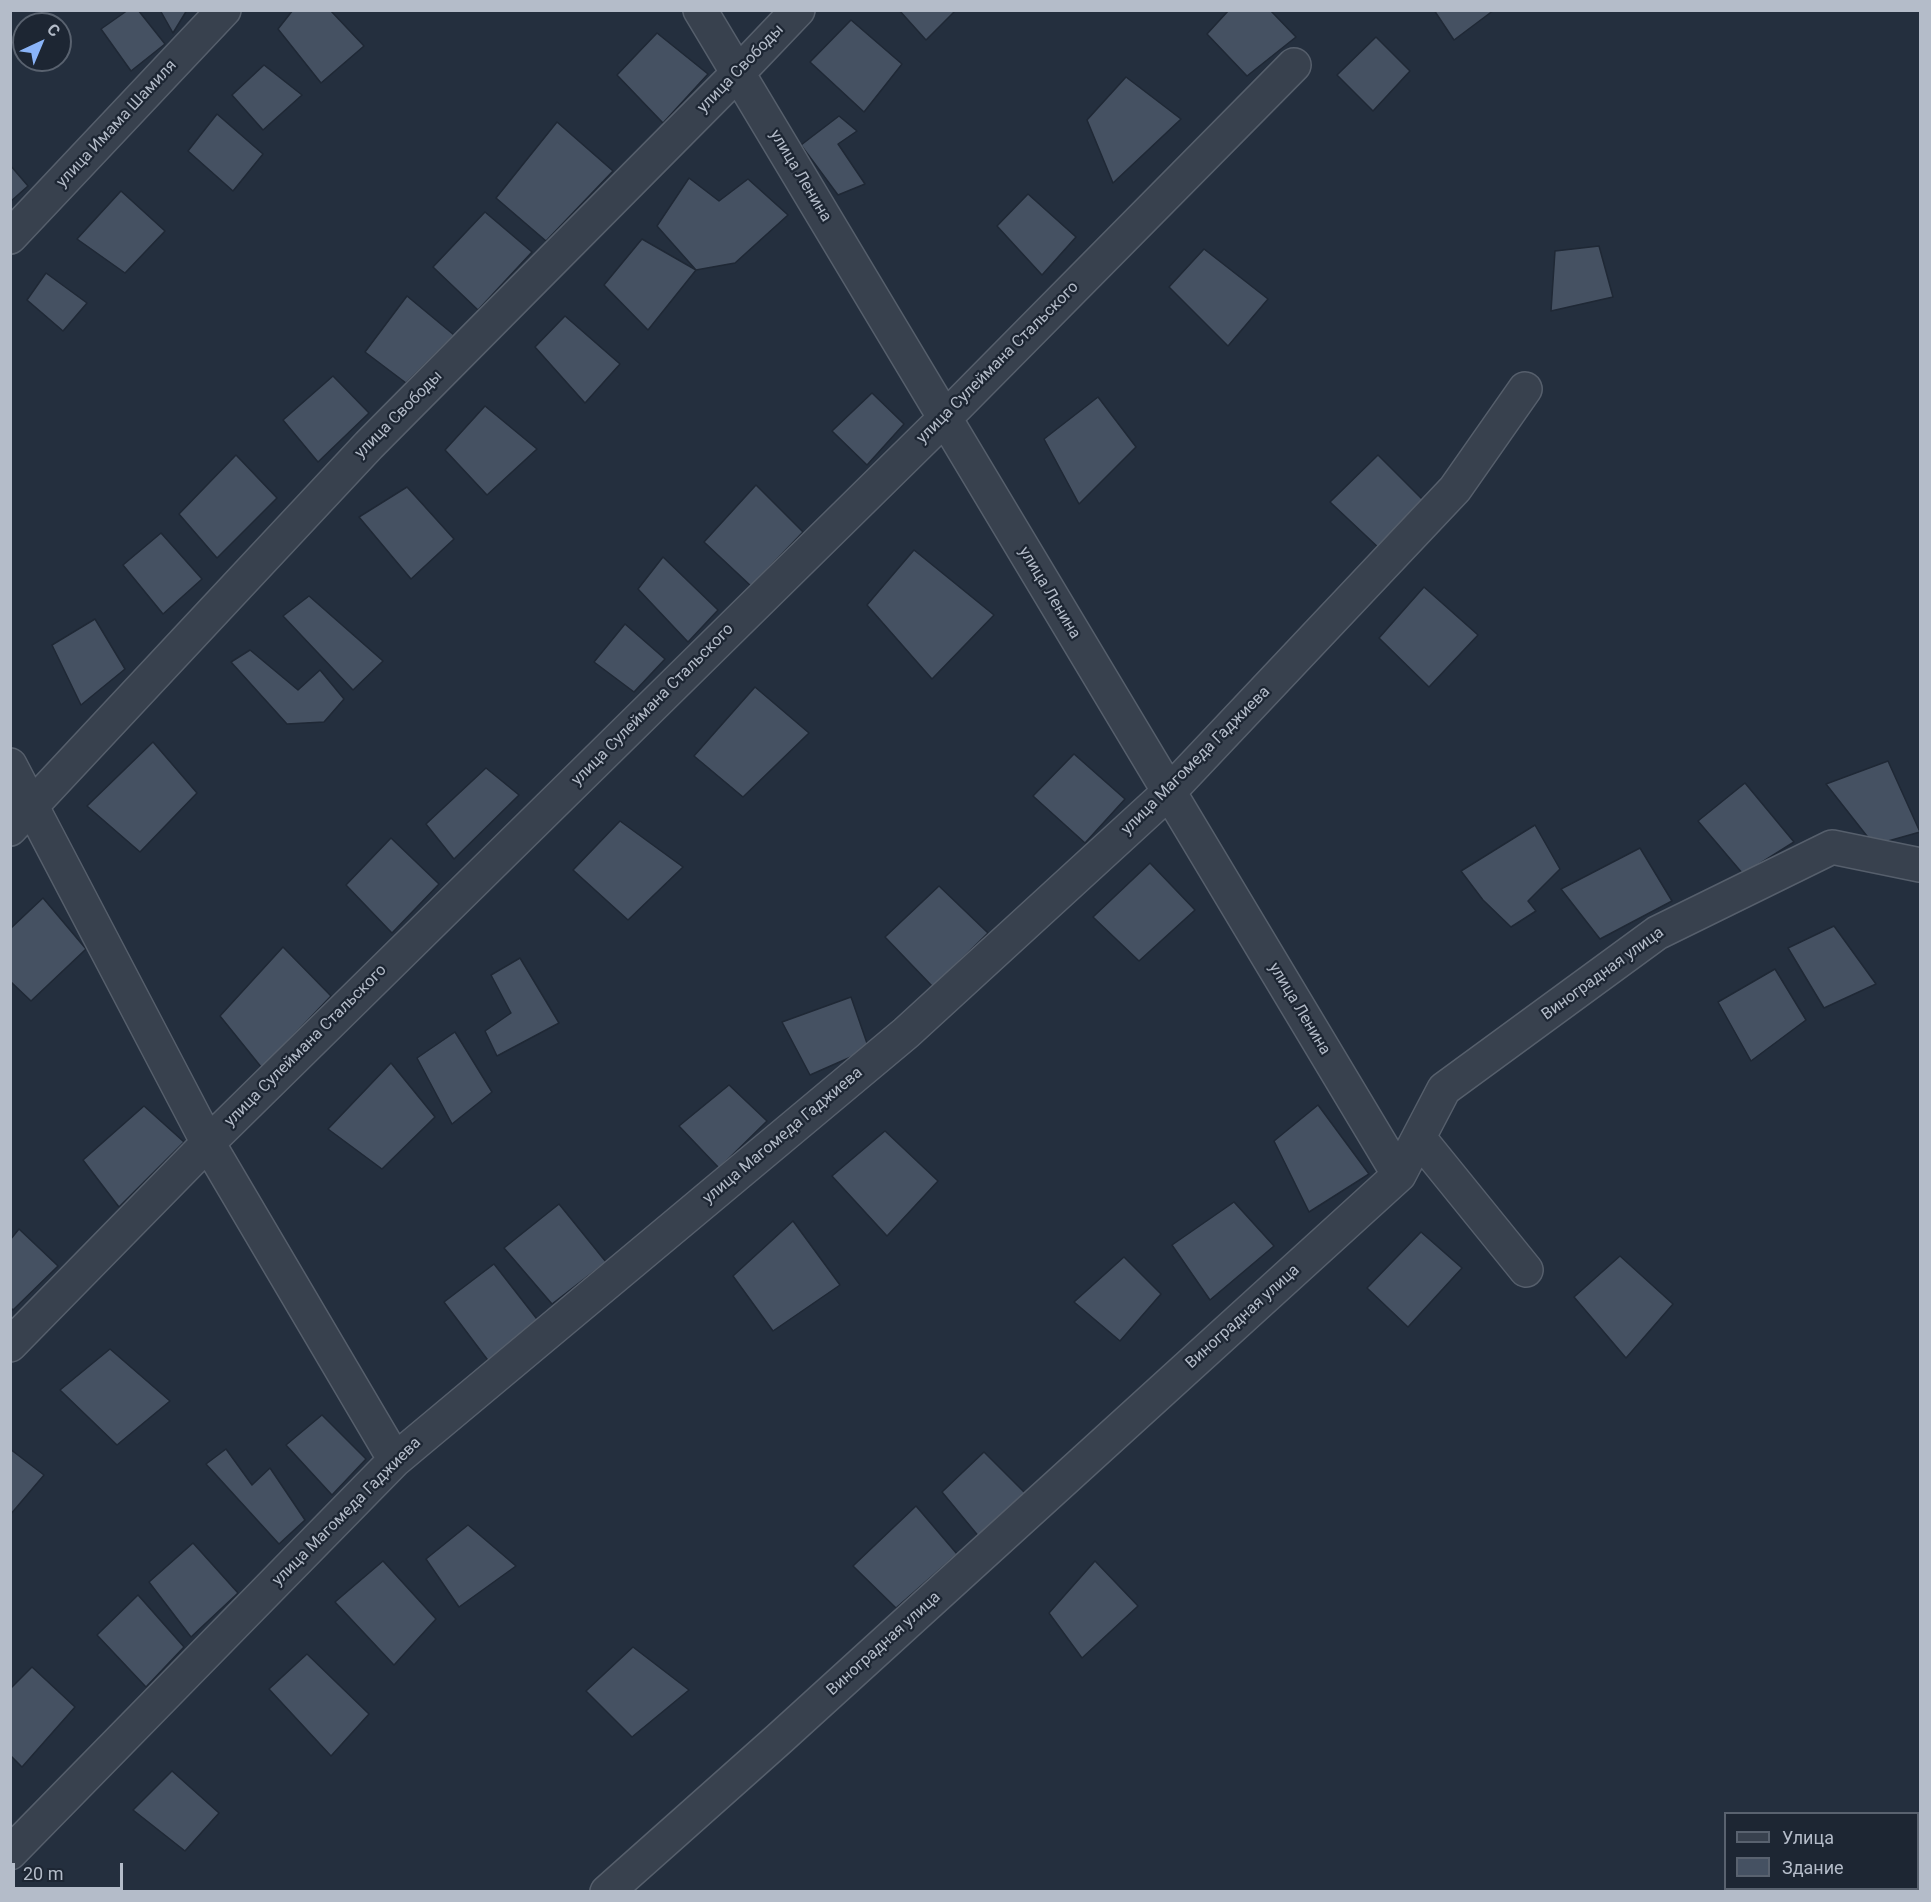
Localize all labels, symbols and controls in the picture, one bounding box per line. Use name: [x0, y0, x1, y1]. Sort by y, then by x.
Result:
north arrow: [12, 12, 72, 72]
text: С: [43, 20, 64, 41]
street label: улица Свободы: [694, 21, 788, 117]
street label: улица Имама Шамиля: [53, 56, 181, 192]
street label: улица Ленина: [765, 126, 835, 226]
street label: улица Сулеймана Стальского: [913, 278, 1083, 448]
street label: улица Свободы: [351, 367, 447, 463]
street label: улица Ленина: [1014, 543, 1084, 643]
street label: улица Сулеймана Стальского: [568, 620, 738, 790]
street label: улица Магомеда Гаджиева: [1118, 683, 1274, 839]
street label: Виноградная улица: [1538, 923, 1668, 1025]
street label: улица Ленина: [1264, 959, 1334, 1059]
street label: улица Сулеймана Стальского: [221, 961, 391, 1131]
street label: улица Магомеда Гаджиева: [699, 1064, 867, 1208]
street label: Виноградная улица: [1182, 1261, 1304, 1373]
street label: улица Магомеда Гаджиева: [269, 1434, 425, 1590]
street label: Виноградная улица: [823, 1588, 945, 1700]
legend: [1724, 1812, 1919, 1890]
text: Улица: [1782, 1827, 1834, 1848]
scale bar: [15, 1851, 126, 1889]
text: Здание: [1782, 1857, 1844, 1878]
text: 20 m: [23, 1863, 63, 1884]

